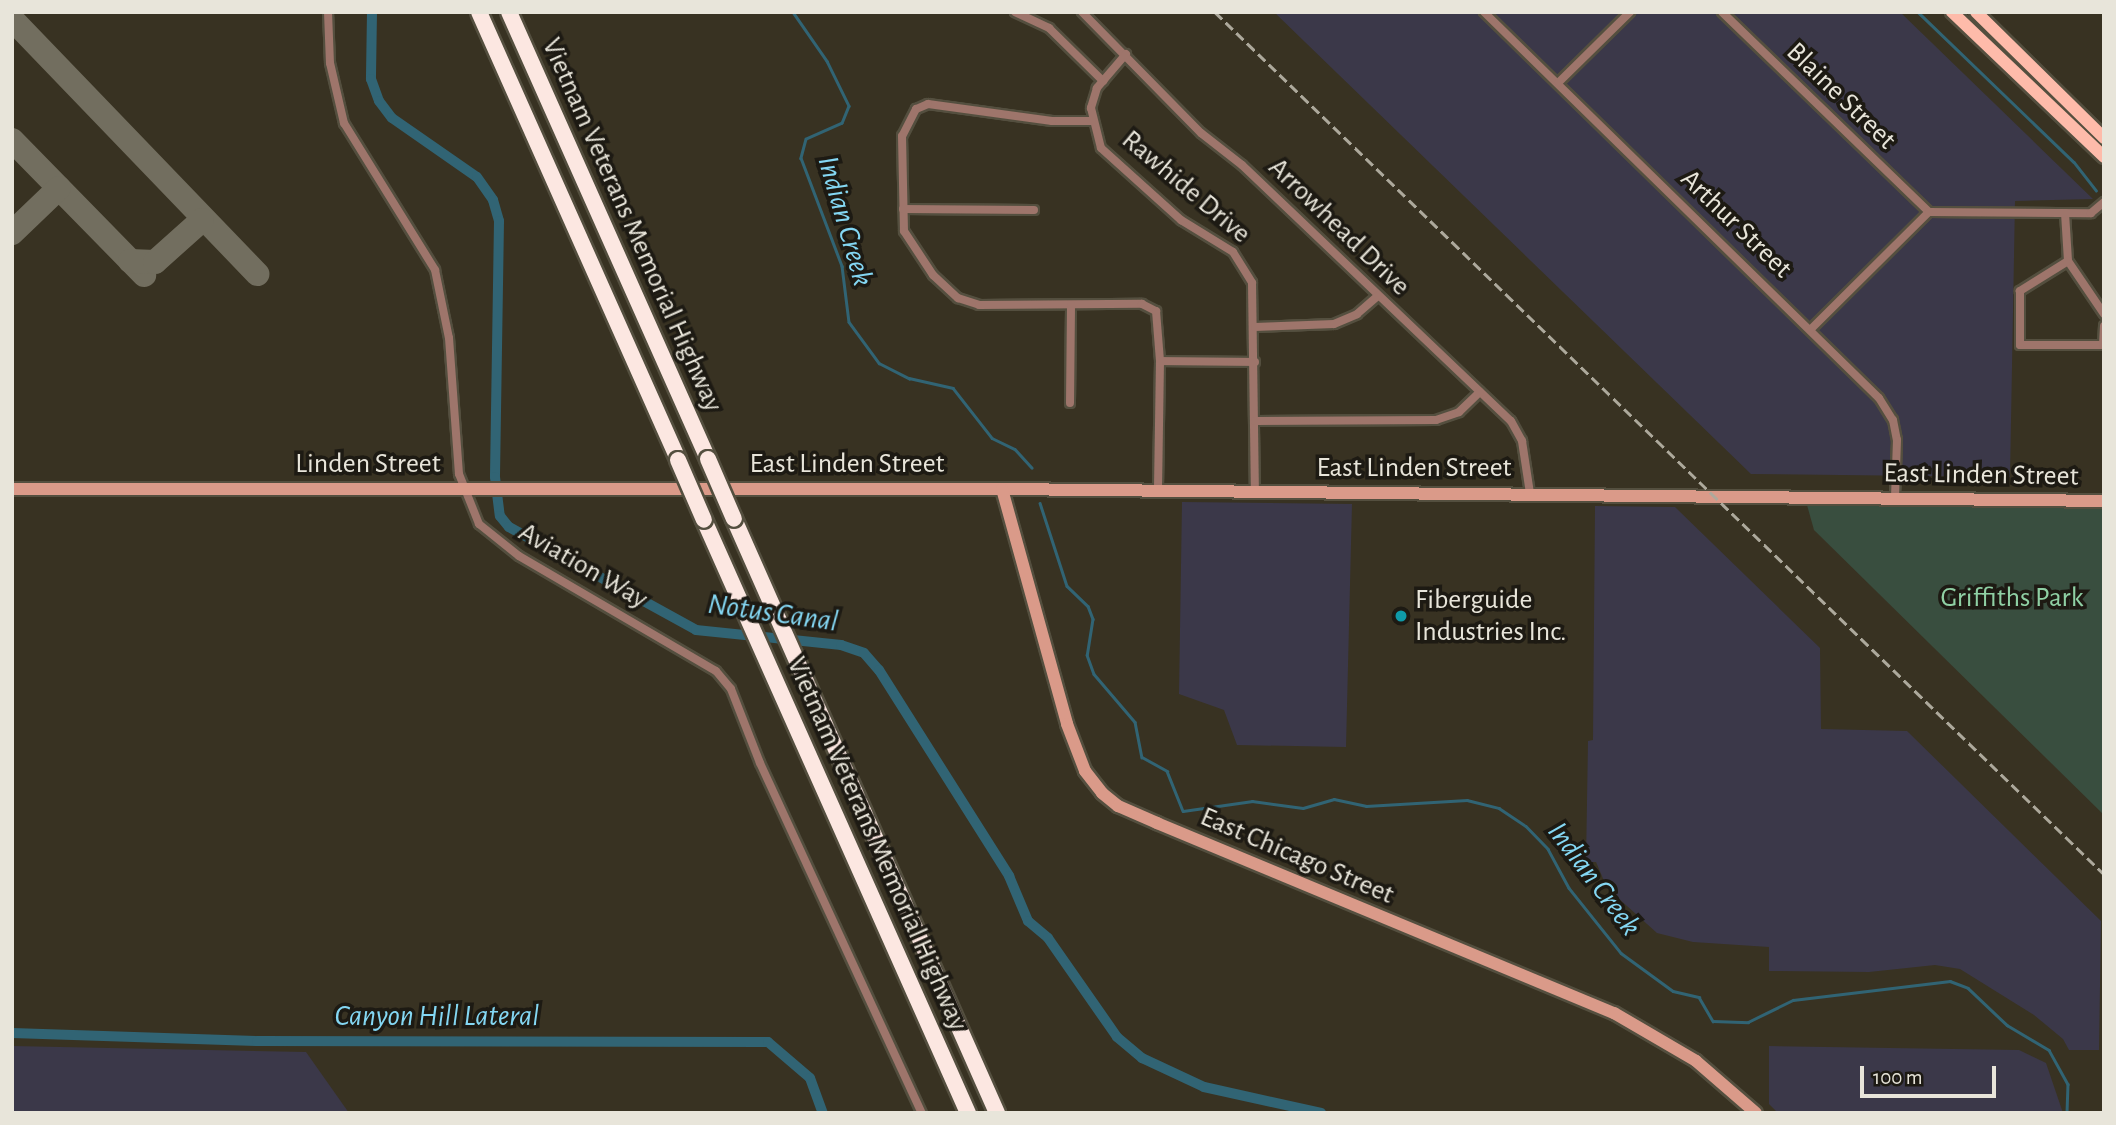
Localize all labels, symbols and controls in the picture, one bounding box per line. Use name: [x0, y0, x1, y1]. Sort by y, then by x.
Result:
street label: Vietnam Veterans Memorial Highway: [534, 33, 730, 417]
street label: Blaine Street: [1779, 35, 1903, 157]
street label: Rawhide Drive: [1115, 123, 1257, 251]
street label: Arrowhead Drive: [1261, 151, 1417, 303]
water label: Indian Creek: [809, 152, 881, 290]
street label: Arthur Street: [1673, 163, 1799, 285]
street label: Linden Street: [295, 447, 441, 481]
street label: East Linden Street: [749, 447, 945, 481]
street label: East Linden Street: [1316, 451, 1512, 485]
street label: East Linden Street: [1883, 457, 2079, 493]
street label: Aviation Way: [512, 516, 654, 616]
park label: Griffiths Park: [1941, 581, 2083, 615]
place label: Fiberguide Industries Inc.: [1415, 583, 1566, 649]
water label: Notus Canal: [705, 586, 841, 640]
marker: Fiberguide Industries Inc.: [1393, 608, 1409, 624]
street label: Vietnam Veterans Memorial Highway: [779, 652, 975, 1036]
street label: East Chicago Street: [1195, 800, 1399, 912]
water label: Indian Creek: [1539, 815, 1649, 943]
water label: Canyon Hill Lateral: [335, 998, 539, 1034]
scale bar: [1864, 1052, 2000, 1096]
text: 100 m: [1873, 1067, 1923, 1088]

